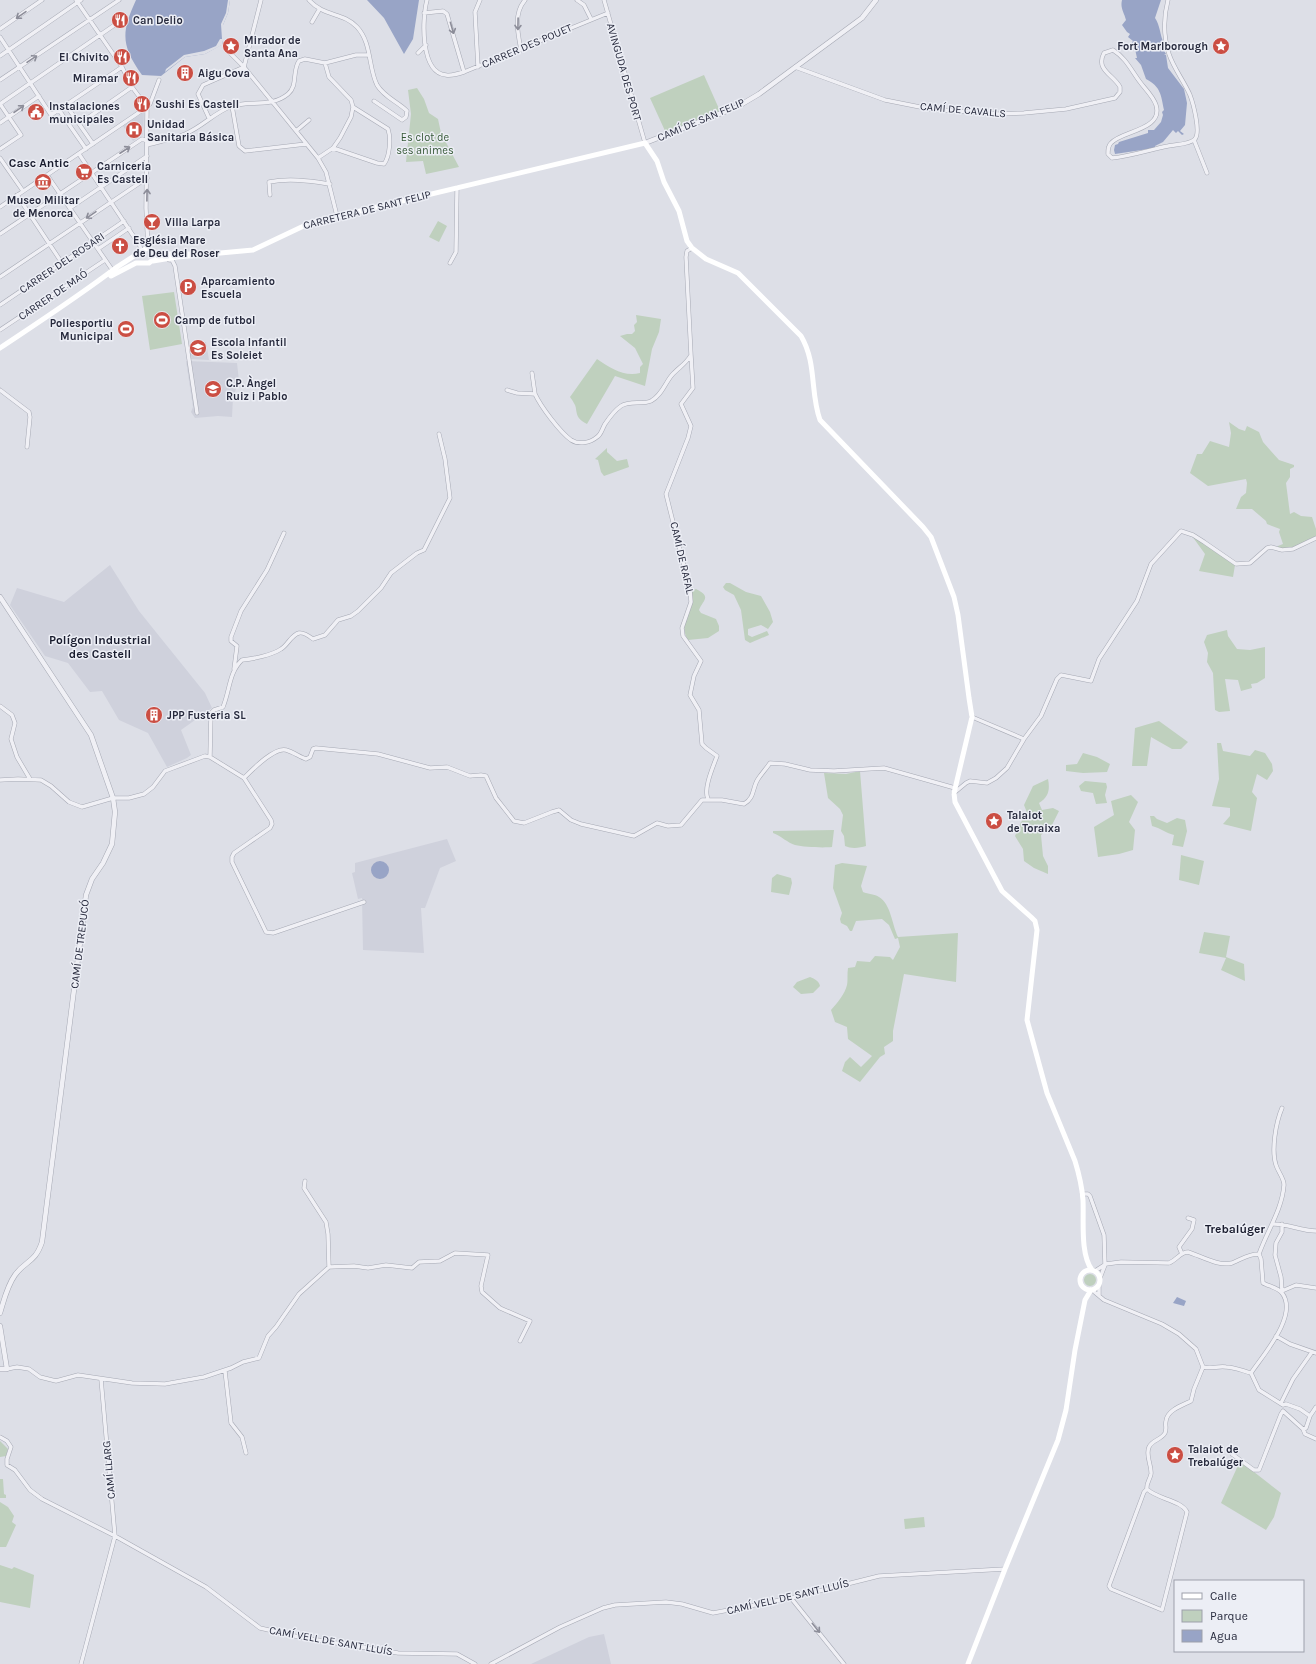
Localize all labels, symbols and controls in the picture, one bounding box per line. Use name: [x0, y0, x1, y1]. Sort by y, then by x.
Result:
restaurant icon: Can Delio: [110, 10, 130, 30]
one-way arrow: [15, 11, 27, 19]
place label: Can Delio: [133, 14, 183, 27]
one-way arrow: [514, 17, 522, 30]
one-way arrow: [449, 21, 456, 34]
street label: CARRER DES POUET: [480, 21, 575, 71]
street label: AVINGUDA DES PORT: [604, 21, 644, 123]
place label: Mirador de Santa Ana: [244, 34, 301, 60]
place icon: Mirador de Santa Ana: [221, 36, 241, 56]
place icon: Fort Marlborough: [1211, 36, 1231, 56]
place label: Fort Marlborough: [1117, 40, 1208, 53]
restaurant icon: El Chivito: [112, 47, 132, 67]
place label: El Chivito: [59, 51, 109, 64]
one-way arrow: [27, 55, 38, 63]
building icon: Aigu Cova: [175, 63, 195, 83]
place label: Aigu Cova: [198, 67, 250, 80]
restaurant icon: Miramar: [121, 68, 141, 88]
place label: Miramar: [73, 72, 119, 85]
restaurant icon: Sushi Es Castell: [132, 94, 152, 114]
street label: CAMÍ DE SAN FELIP: [655, 94, 747, 144]
place label: Sushi Es Castell: [155, 98, 239, 111]
street label: CAMÍ DE CAVALLS: [920, 98, 1007, 120]
place label: Instalaciones municipales: [49, 100, 120, 126]
public building icon: Instalaciones municipales: [26, 102, 46, 122]
one-way arrow: [14, 105, 25, 113]
place label: Unidad Sanitaria Básica: [147, 118, 234, 144]
hospital icon: Unidad Sanitaria Básica: [124, 120, 144, 140]
park label: Es clot de ses animes: [396, 131, 454, 157]
one-way arrow: [119, 146, 130, 154]
district label: Casc Antic: [9, 156, 69, 170]
place label: Carniceria Es Castell: [97, 160, 151, 186]
supermarket icon: Carniceria Es Castell: [74, 162, 94, 182]
museum icon: Museo Militar de Menorca: [33, 172, 53, 192]
street label: CARRETERA DE SANT FELIP: [302, 188, 432, 232]
one-way arrow: [143, 189, 150, 202]
place label: Museo Militar de Menorca: [7, 194, 80, 220]
one-way arrow: [86, 211, 97, 219]
bar icon: Villa Larpa: [142, 212, 162, 232]
place label: Villa Larpa: [165, 216, 221, 229]
street label: CARRER DEL ROSARI: [17, 230, 107, 296]
place label: Església Mare de Deu del Roser: [133, 234, 220, 260]
church icon: Església Mare de Deu del Roser: [110, 236, 130, 256]
street label: CARRER DE MAÓ: [15, 265, 90, 323]
place label: Aparcamiento Escuela: [201, 275, 275, 301]
parking icon: Aparcamiento Escuela: [178, 277, 198, 297]
sports icon: Camp de futbol: [152, 310, 172, 330]
place label: Camp de futbol: [175, 314, 255, 327]
place label: Poliesportiu Municipal: [50, 317, 113, 343]
sports icon: Poliesportiu Municipal: [116, 319, 136, 339]
place label: Escola Infantil Es Soleiet: [211, 336, 287, 362]
school or university icon: Escola Infantil Es Soleiet: [188, 338, 208, 358]
place label: C.P. Àngel Ruiz i Pablo: [226, 375, 287, 403]
school or university icon: C.P. Àngel Ruiz i Pablo: [203, 379, 223, 399]
street label: CAMÍ DE RAFAL: [667, 520, 699, 596]
district label: Polígon Industrial des Castell: [49, 633, 151, 661]
building icon: JPP Fusteria SL: [144, 705, 164, 725]
place label: JPP Fusteria SL: [167, 709, 246, 722]
place label: Talaiot de Toraixa: [1007, 809, 1060, 835]
place icon: Talaiot de Toraixa: [984, 811, 1004, 831]
street label: CAMÍ DE TREPUCÓ: [66, 898, 92, 989]
district label: Trebalúger: [1205, 1222, 1265, 1236]
street label: CAMÍ LLARG: [98, 1440, 118, 1500]
place label: Talaiot de Trebalúger: [1188, 1443, 1244, 1469]
place icon: Talaiot de Trebalúger: [1165, 1445, 1185, 1465]
street label: CAMÍ VELL DE SANT LLUÍS: [725, 1575, 850, 1617]
legend: [1174, 1580, 1304, 1652]
text: Calle: [1210, 1589, 1237, 1603]
text: Parque: [1210, 1609, 1248, 1623]
street label: CAMÍ VELL DE SANT LLUÍS: [268, 1622, 394, 1658]
one-way arrow: [812, 1623, 820, 1634]
text: Agua: [1210, 1629, 1238, 1643]

